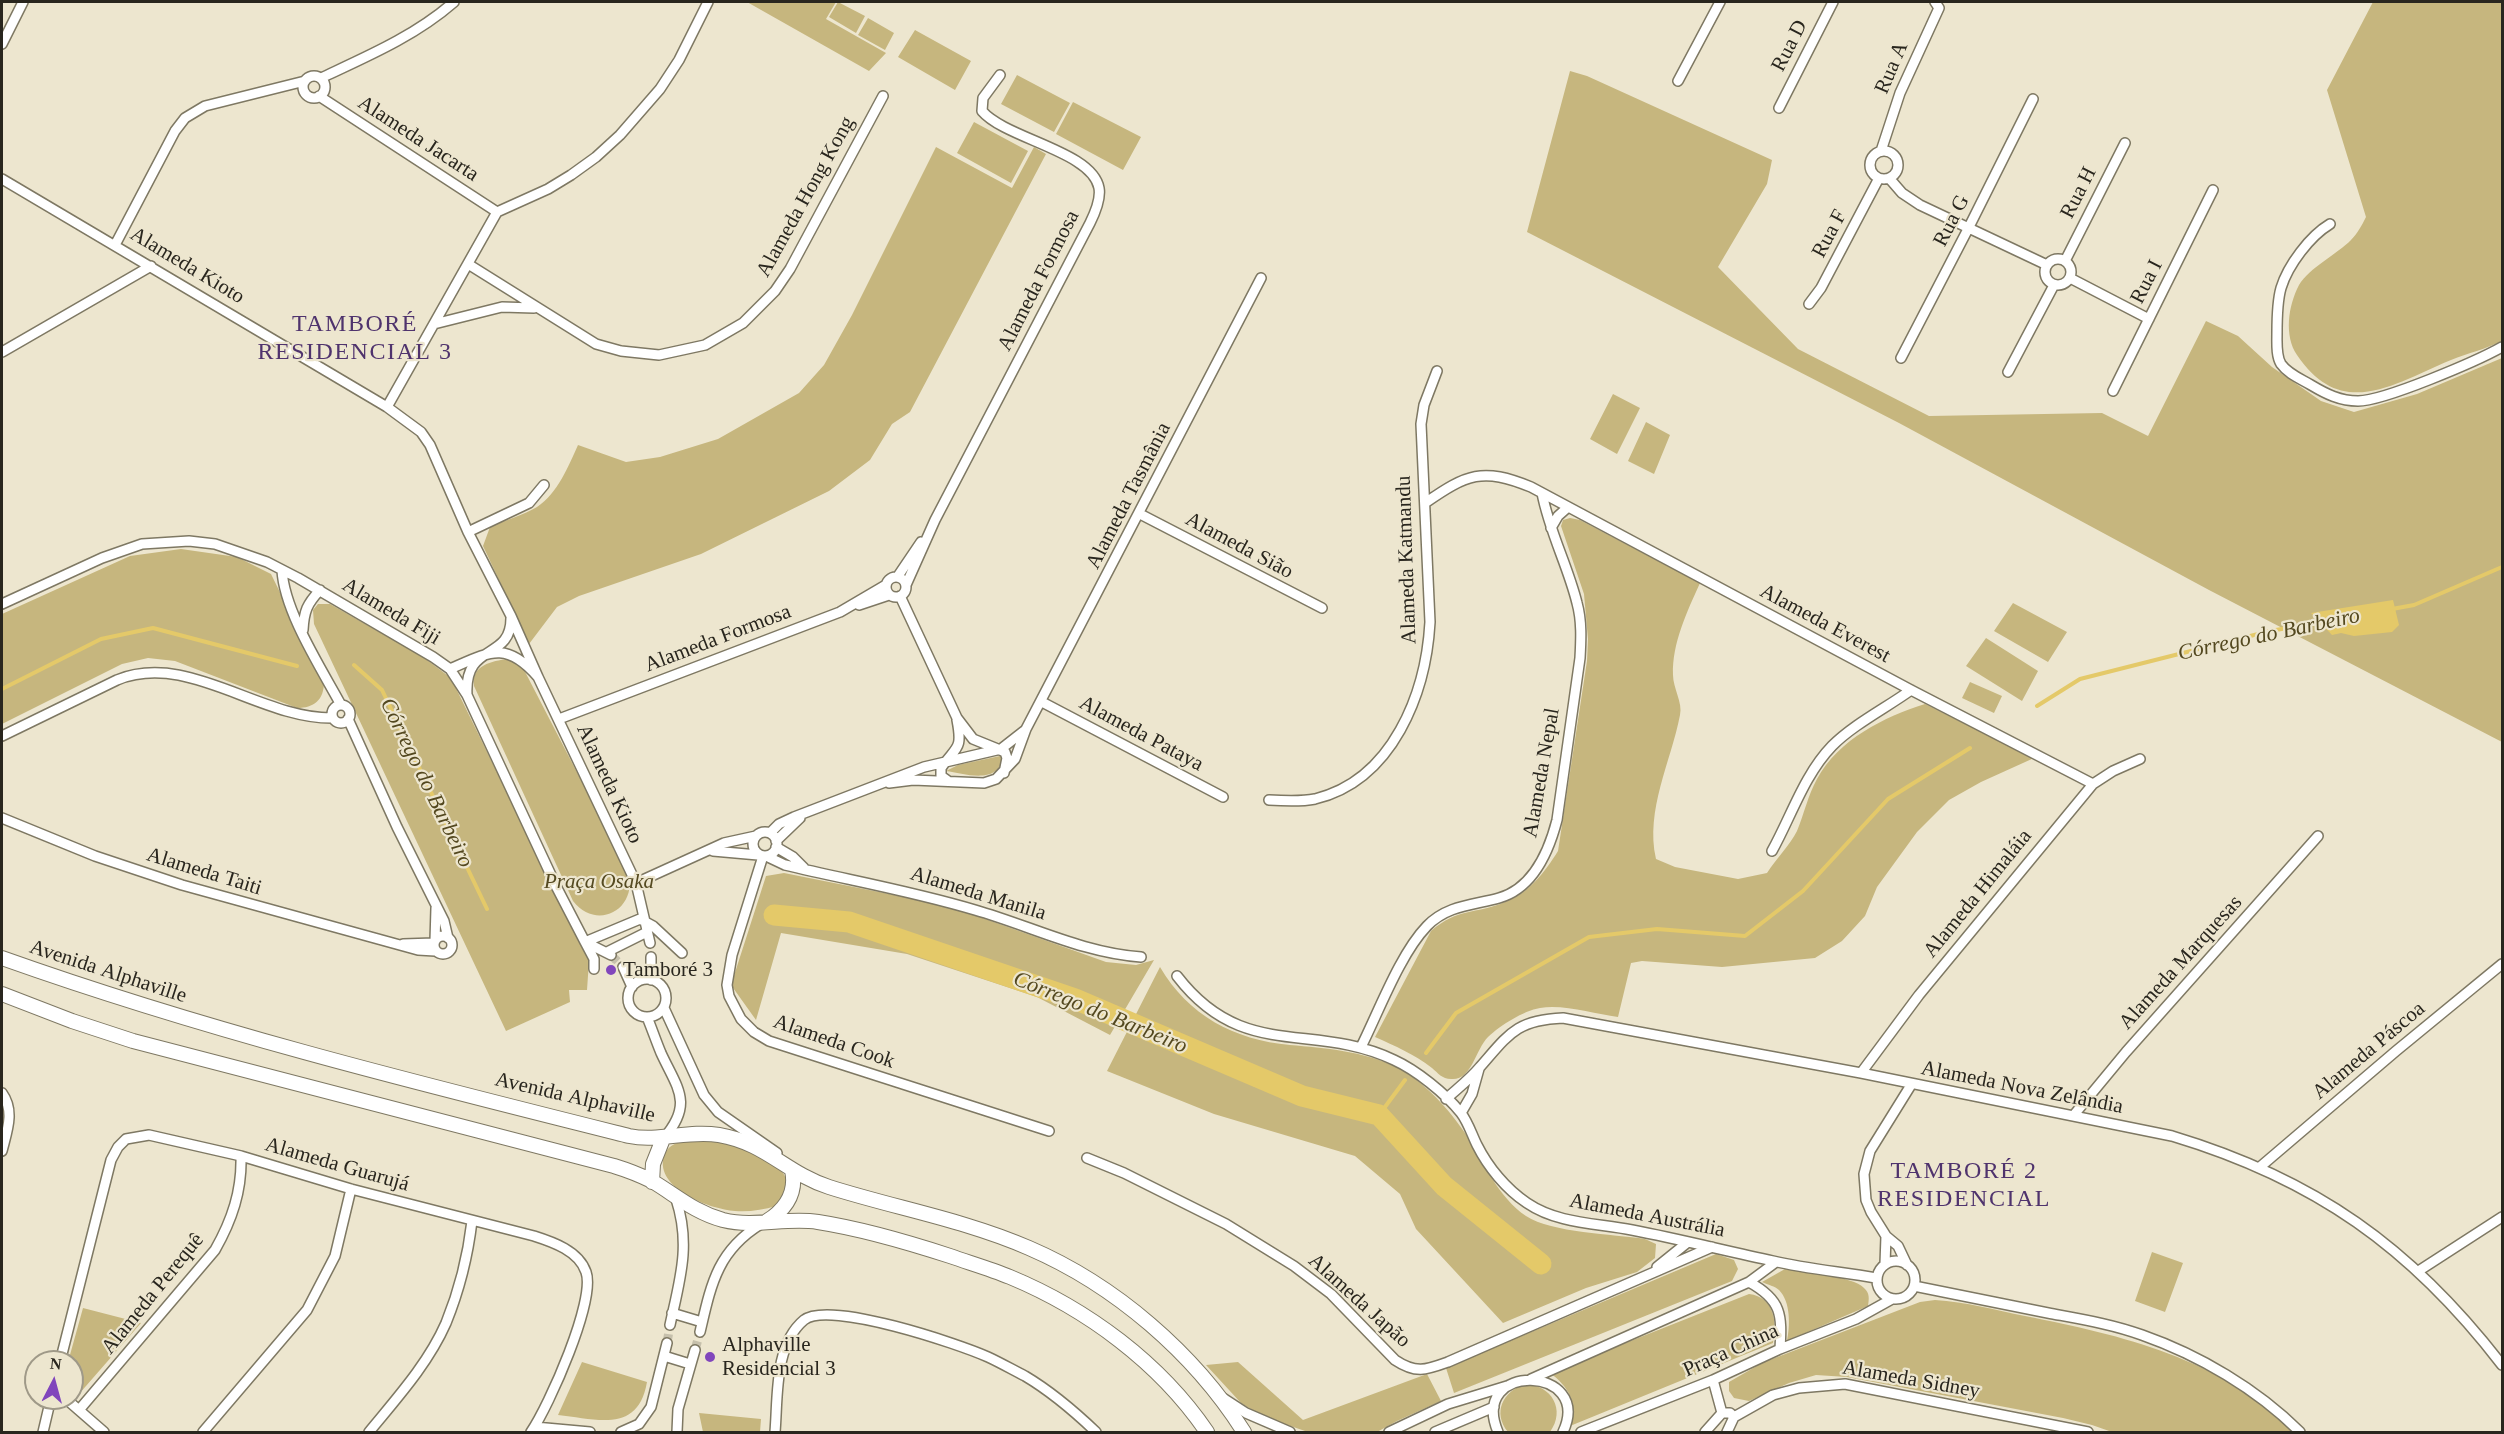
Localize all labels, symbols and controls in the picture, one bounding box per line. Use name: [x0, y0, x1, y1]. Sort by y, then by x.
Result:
street label: Rua D: [1766, 16, 1814, 76]
street label: Rua A: [1870, 38, 1914, 98]
street label: Alameda Jacarta: [353, 90, 483, 188]
street label: Alameda Hong Kong: [751, 112, 861, 282]
street label: Rua H: [2055, 163, 2103, 223]
street label: Rua G: [1928, 191, 1976, 251]
street label: Alameda Formosa: [993, 206, 1085, 356]
street label: Rua F: [1807, 206, 1853, 262]
street label: Alameda Kioto: [125, 222, 249, 310]
street label: Rua I: [2125, 256, 2169, 308]
district label: TAMBORÉ RESIDENCIAL 3: [258, 311, 452, 367]
street label: Alameda Tasmânia: [1081, 418, 1177, 574]
street label: Alameda Katmandu: [1391, 475, 1423, 645]
street label: Alameda Sião: [1181, 507, 1297, 585]
street label: Alameda Fiji: [337, 573, 445, 651]
street label: Alameda Everest: [1756, 579, 1894, 669]
street label: Alameda Formosa: [641, 600, 795, 678]
water label: Córrego do Barbeiro: [2176, 603, 2362, 667]
street label: Alameda Pataya: [1075, 691, 1207, 777]
water label: Córrego do Barbeiro: [374, 694, 478, 872]
street label: Alameda Nepal: [1518, 706, 1566, 840]
street label: Alameda Kioto: [570, 720, 648, 848]
street label: Alameda Himaláia: [1918, 825, 2038, 963]
street label: Alameda Taiti: [143, 843, 265, 901]
street label: Alameda Manila: [907, 861, 1049, 927]
park label: Praça Osaka: [544, 869, 654, 895]
street label: Alameda Marquesas: [2114, 891, 2248, 1035]
street label: Avenida Alphaville: [26, 935, 190, 1009]
place label: Tamboré 3: [623, 957, 713, 983]
marker: Tamboré 3: [604, 963, 618, 977]
water label: Córrego do Barbeiro: [1009, 966, 1191, 1060]
street label: Alameda Páscoa: [2308, 997, 2430, 1105]
street label: Alameda Cook: [770, 1009, 898, 1075]
street label: Alameda Nova Zelândia: [1919, 1056, 2125, 1120]
street label: Avenida Alphaville: [493, 1067, 657, 1129]
street label: Alameda Guarujá: [262, 1132, 412, 1198]
district label: TAMBORÉ 2 RESIDENCIAL: [1877, 1158, 2051, 1214]
street label: Alameda Austrália: [1567, 1189, 1727, 1243]
street label: Alameda Perequê: [96, 1228, 210, 1360]
street label: Alameda Japão: [1303, 1249, 1415, 1353]
street label: Praça China: [1679, 1319, 1783, 1383]
place label: Alphaville Residencial 3: [722, 1332, 836, 1382]
north arrow: [24, 1350, 84, 1410]
marker: Alphaville Residencial 3: [703, 1350, 717, 1364]
text: N: [49, 1355, 62, 1373]
street label: Alameda Sidney: [1840, 1355, 1982, 1405]

